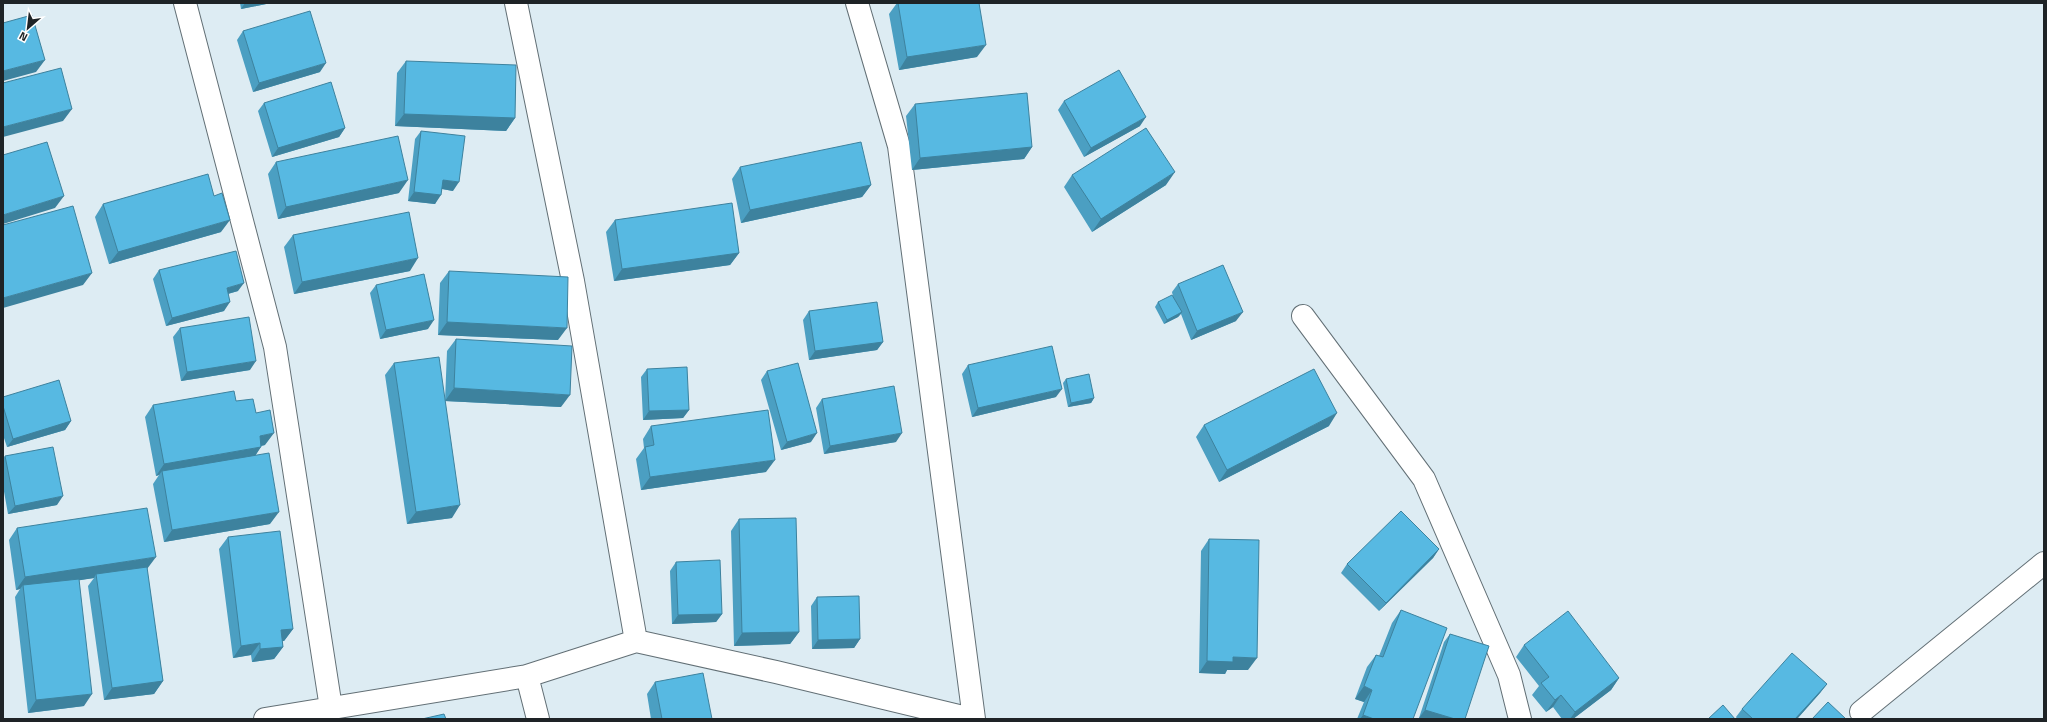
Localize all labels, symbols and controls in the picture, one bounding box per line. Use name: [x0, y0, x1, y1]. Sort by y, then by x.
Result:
north arrow: [8, 8, 48, 48]
text: N: [16, 28, 30, 46]

